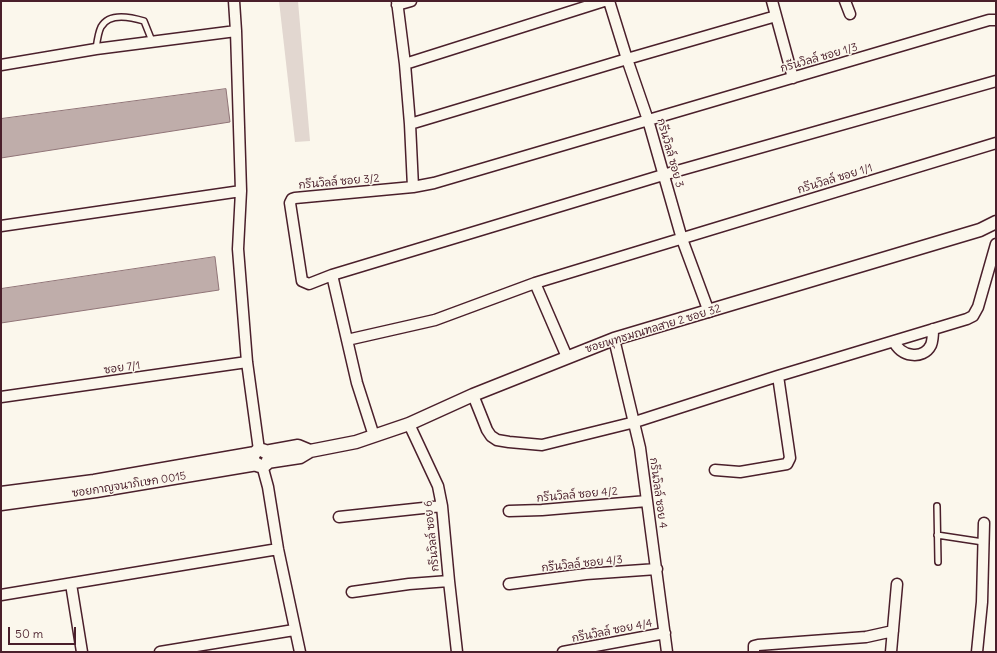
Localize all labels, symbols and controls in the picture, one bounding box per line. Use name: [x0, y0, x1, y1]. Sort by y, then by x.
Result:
street label: กรีนวิลล์ ซอย 1/3: [779, 41, 859, 75]
street label: กรีนวิลล์ ซอย 3: [654, 117, 686, 189]
street label: กรีนวิลล์ ซอย 1/1: [796, 161, 874, 197]
street label: กรีนวิลล์ ซอย 3/2: [298, 172, 380, 192]
street label: ซอยพุทธมณฑลสาย 2 ซอย 32: [584, 302, 722, 356]
street label: ซอย 7/1: [103, 359, 141, 377]
street label: กรีนวิลล์ ซอย 4: [646, 457, 670, 529]
street label: ซอยกาญจนาภิเษก 0015: [71, 469, 187, 501]
street label: กรีนวิลล์ ซอย 4/2: [536, 485, 618, 505]
street label: กรีนวิลล์ ซอย 6: [422, 500, 442, 572]
street label: กรีนวิลล์ ซอย 4/3: [541, 553, 623, 575]
street label: กรีนวิลล์ ซอย 4/4: [571, 617, 653, 645]
scale bar: [10, 619, 78, 645]
text: 50 m: [15, 626, 43, 641]

